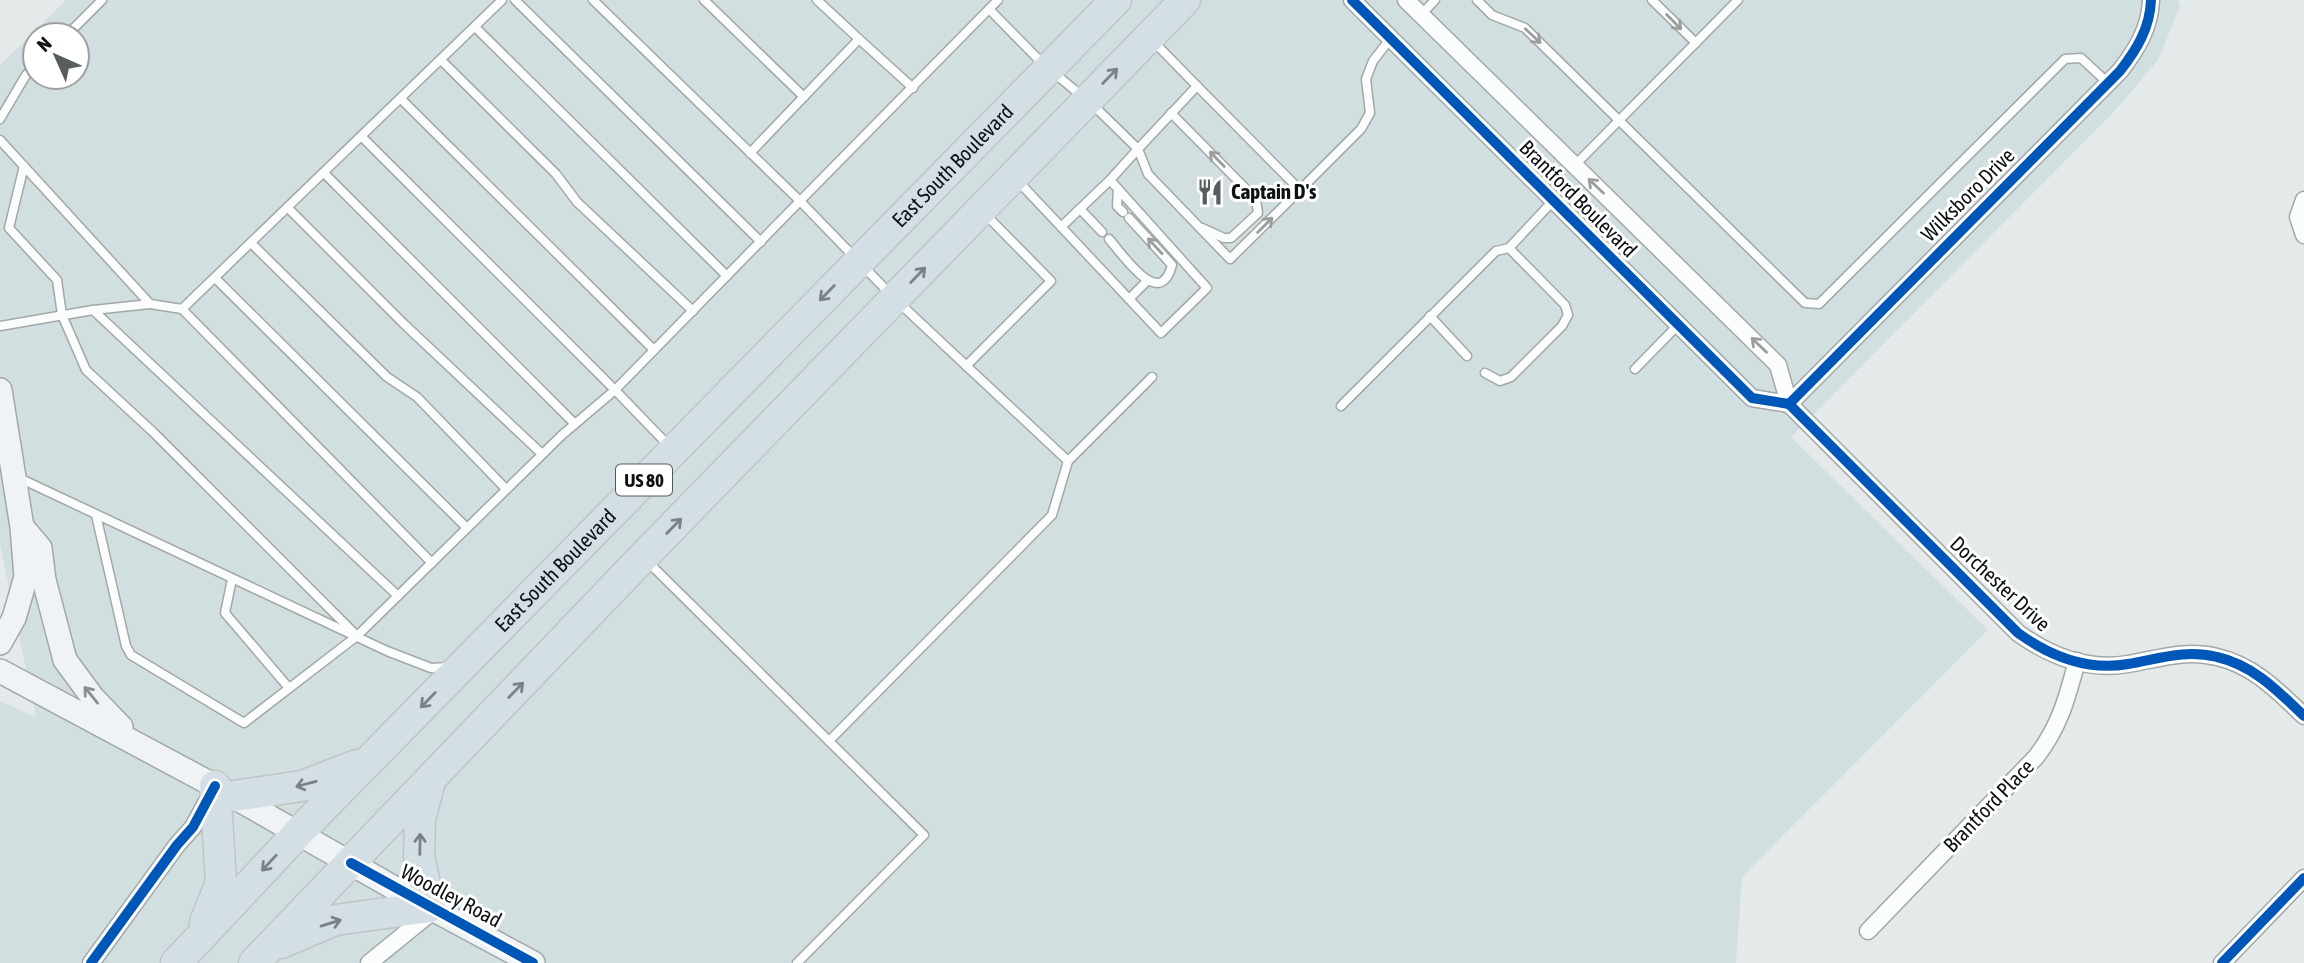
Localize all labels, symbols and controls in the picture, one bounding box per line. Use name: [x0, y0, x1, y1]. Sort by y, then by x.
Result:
one-way arrow: [1665, 13, 1682, 30]
north arrow: [21, 21, 91, 91]
one-way arrow: [1524, 27, 1541, 44]
text: N: [32, 32, 56, 56]
one-way arrow: [1101, 68, 1118, 85]
street label: East South Boulevard: [887, 99, 1018, 232]
street label: Brantford Boulevard: [1515, 135, 1642, 262]
street label: Wilksboro Drive: [1916, 143, 2019, 246]
one-way arrow: [1208, 151, 1225, 168]
restaurant icon: Captain D's: [1195, 177, 1225, 207]
one-way arrow: [1588, 178, 1605, 195]
place label: Captain D's: [1231, 179, 1317, 203]
one-way arrow: [1256, 216, 1273, 233]
one-way arrow: [1147, 237, 1163, 255]
one-way arrow: [909, 267, 926, 284]
one-way arrow: [818, 284, 835, 301]
one-way arrow: [1750, 337, 1767, 354]
road number: US 80: [616, 464, 672, 495]
street label: East South Boulevard: [490, 504, 620, 636]
one-way arrow: [665, 518, 682, 535]
street label: Dorchester Drive: [1946, 531, 2056, 636]
one-way arrow: [508, 682, 525, 699]
one-way arrow: [84, 686, 100, 704]
one-way arrow: [419, 692, 436, 709]
street label: Brantford Place: [1938, 754, 2038, 857]
one-way arrow: [296, 778, 318, 791]
one-way arrow: [413, 832, 426, 855]
one-way arrow: [261, 855, 278, 872]
street label: Woodley Road: [397, 859, 506, 932]
one-way arrow: [320, 916, 342, 928]

